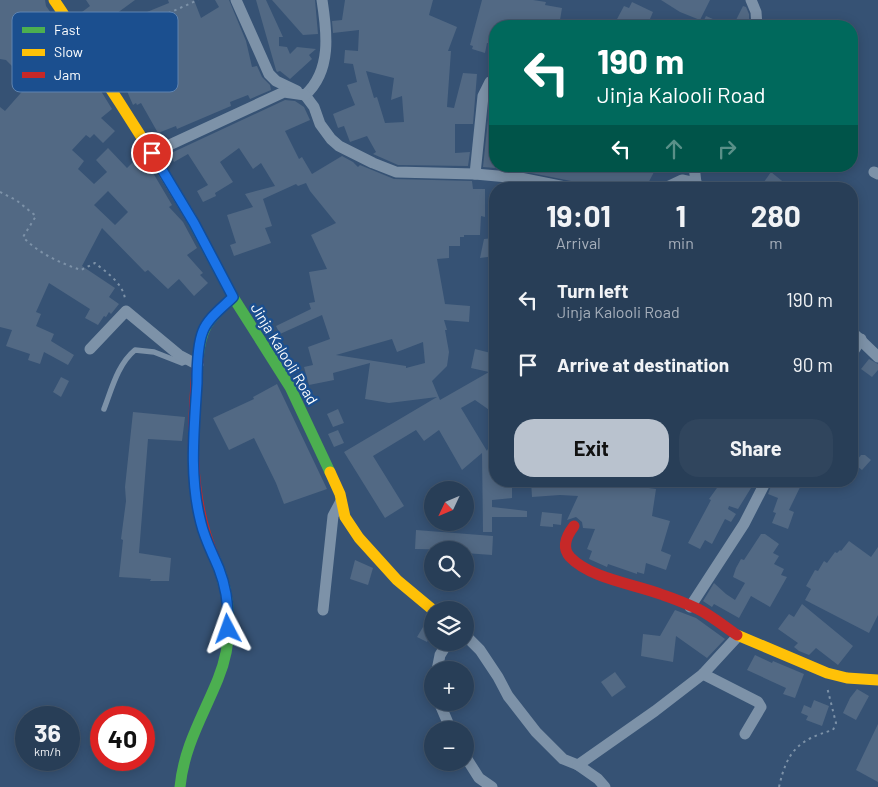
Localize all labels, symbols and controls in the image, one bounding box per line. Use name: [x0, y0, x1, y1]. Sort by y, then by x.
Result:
legend: [12, 12, 178, 92]
text: Fast: [54, 21, 80, 38]
text: 190 m: [597, 39, 684, 81]
icon: left: [514, 40, 579, 105]
text: Slow: [54, 43, 83, 60]
text: Jam: [54, 66, 81, 83]
text: Jinja Kalooli Road: [597, 81, 766, 107]
pin: [131, 132, 173, 174]
icon: left: [607, 135, 635, 163]
icon: ahead: [660, 135, 688, 163]
icon: right: [713, 135, 741, 163]
icon: arrive: [138, 139, 166, 167]
text: 19:01: [546, 197, 611, 233]
text: 1: [676, 197, 686, 233]
text: 280: [751, 197, 801, 233]
text: Arrival: [556, 233, 601, 252]
text: min: [668, 233, 694, 252]
text: m: [769, 233, 783, 252]
text: Turn left: [557, 279, 628, 302]
icon: left: [514, 286, 542, 314]
text: 190 m: [786, 288, 833, 311]
street label: Jinja Kalooli Road: [248, 300, 322, 407]
text: Jinja Kalooli Road: [557, 302, 680, 321]
icon: arrive: [514, 351, 542, 379]
text: Arrive at destination: [557, 353, 729, 376]
text: 90 m: [793, 353, 833, 376]
button: Exit: [514, 419, 669, 477]
button: Share: [679, 419, 833, 477]
north arrow: [424, 481, 474, 531]
map controls: [424, 481, 474, 771]
button: search: [424, 541, 474, 591]
button: layers: [424, 601, 474, 651]
position arrow: [201, 602, 253, 654]
button: +: [424, 661, 474, 711]
speed limit sign: 40: [90, 706, 155, 771]
text: 36: [34, 717, 61, 747]
button: −: [424, 721, 474, 771]
text: km/h: [34, 744, 61, 758]

